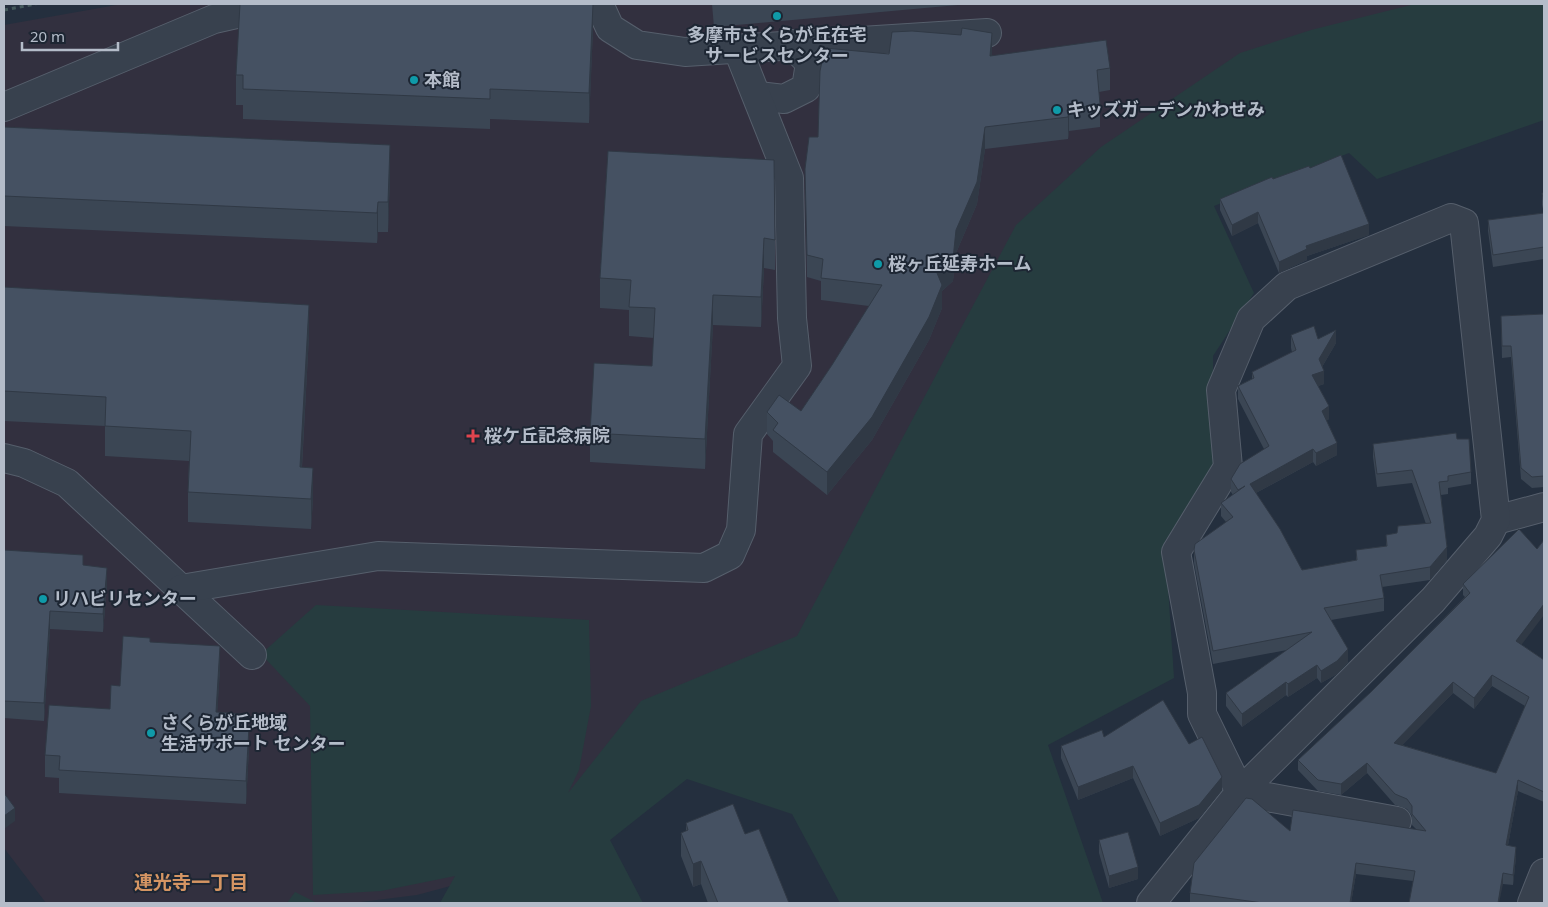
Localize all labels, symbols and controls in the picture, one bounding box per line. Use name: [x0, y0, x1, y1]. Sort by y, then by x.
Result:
marker: 多摩市さくらが丘在宅 サービスセンター: [771, 10, 783, 22]
scale bar: [22, 20, 119, 52]
place label: 多摩市さくらが丘在宅 サービスセンター: [687, 22, 867, 67]
text: 20 m: [30, 26, 65, 46]
place label: 本館: [424, 67, 460, 91]
marker: 本館: [408, 74, 420, 86]
place label: キッズガーデンかわせみ: [1067, 97, 1265, 121]
marker: キッズガーデンかわせみ: [1051, 104, 1063, 116]
place label: 桜ヶ丘延寿ホーム: [888, 251, 1031, 275]
marker: 桜ヶ丘延寿ホーム: [872, 258, 884, 270]
place label: 桜ケ丘記念病院: [484, 423, 610, 447]
marker: 桜ケ丘記念病院: [466, 429, 480, 443]
place label: リハビリセンター: [53, 586, 197, 610]
marker: リハビリセンター: [37, 593, 49, 605]
place label: さくらが丘地域 生活サポート センター: [161, 710, 346, 755]
marker: さくらが丘地域 生活サポート センター: [145, 727, 157, 739]
district label: 連光寺一丁目: [134, 869, 248, 895]

